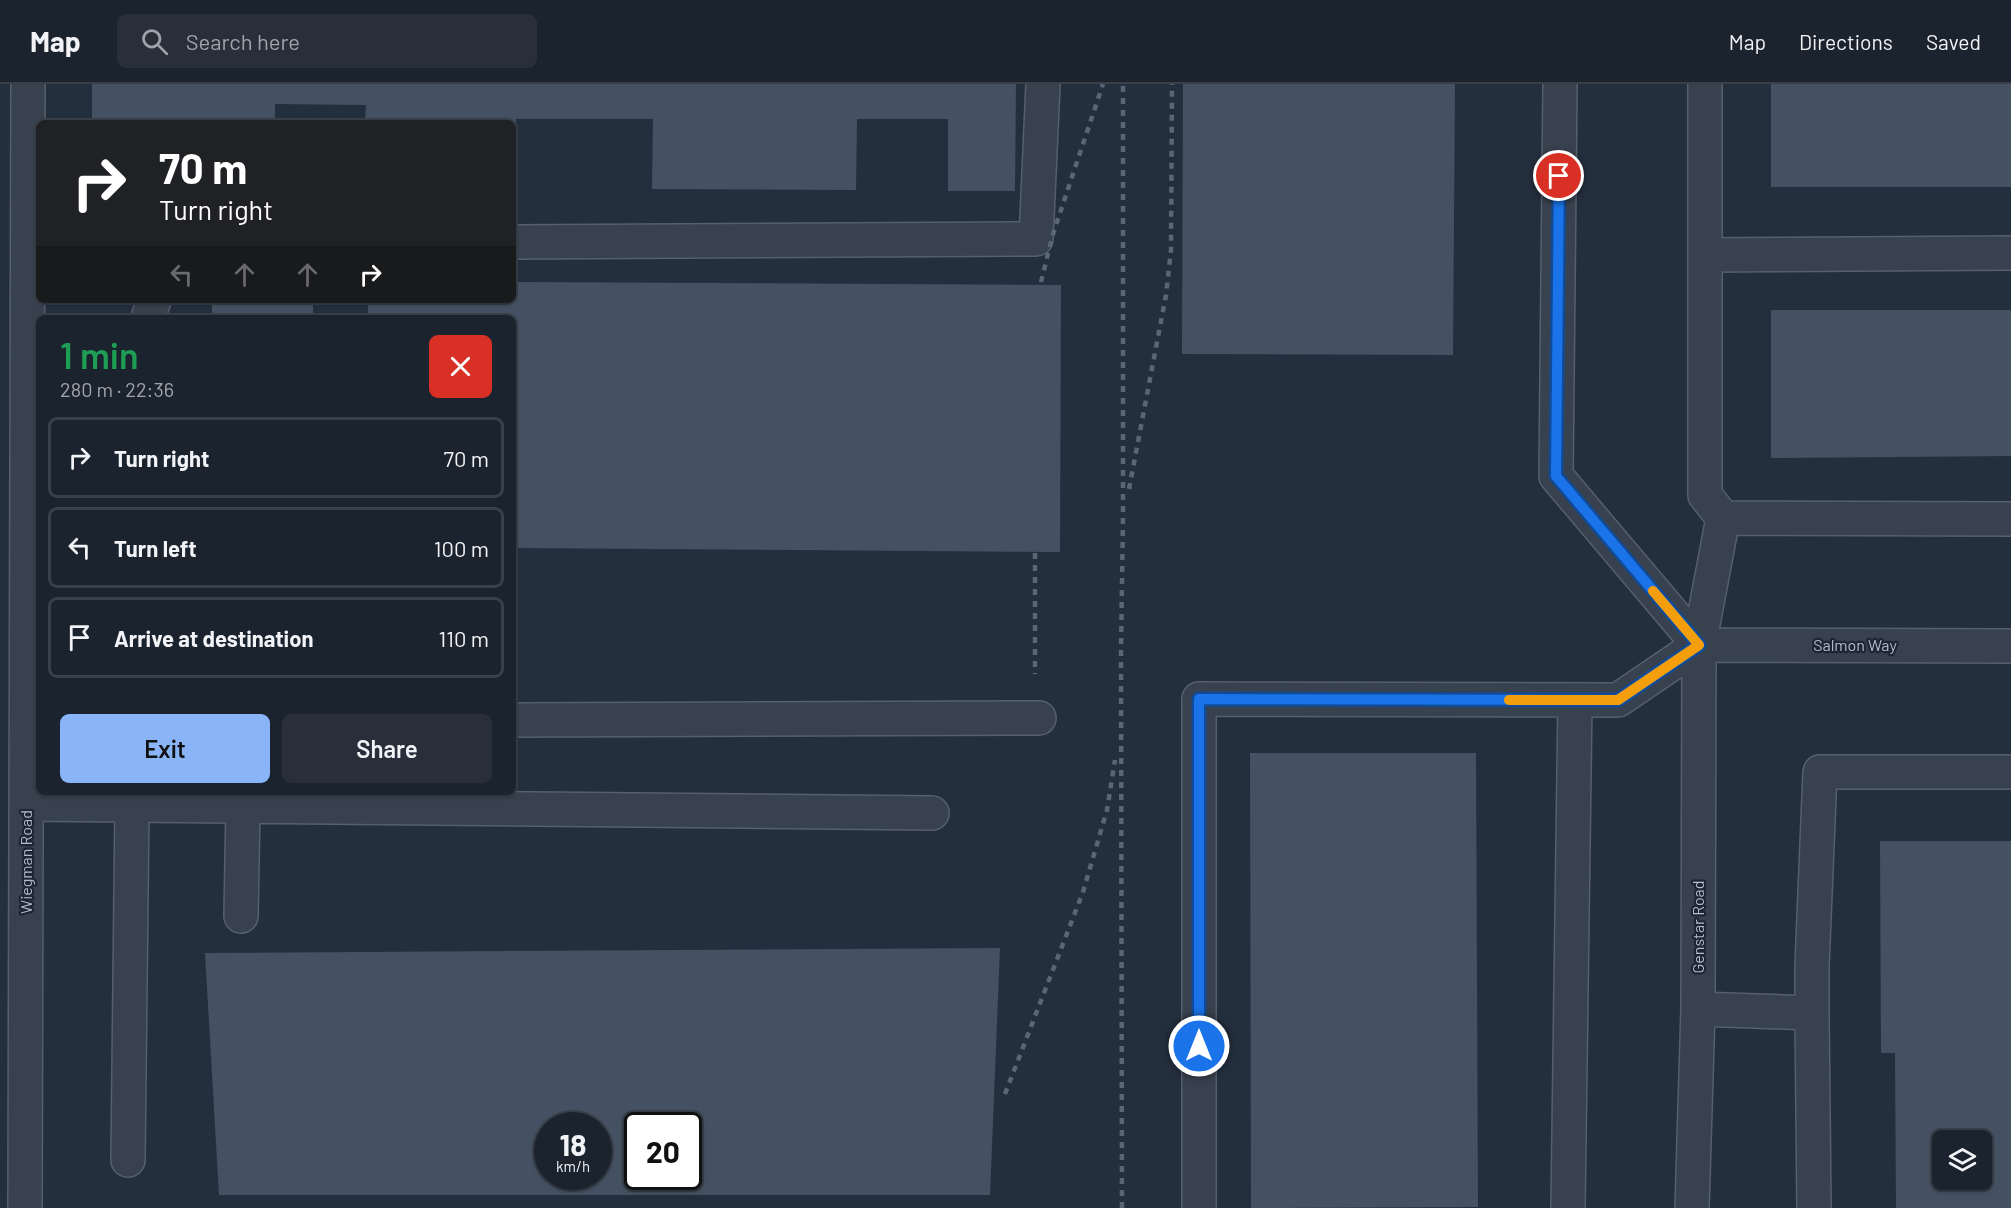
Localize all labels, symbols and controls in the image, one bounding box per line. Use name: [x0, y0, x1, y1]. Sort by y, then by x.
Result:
search box: [117, 14, 537, 68]
text: Map: [30, 24, 81, 58]
icon: search: [138, 25, 171, 58]
text: Search here: [186, 28, 300, 54]
text: Map: [1729, 29, 1766, 54]
text: Directions: [1799, 29, 1893, 54]
text: Saved: [1926, 29, 1981, 54]
text: 70 m: [159, 142, 247, 192]
icon: right: [60, 144, 138, 222]
pin: [1533, 150, 1584, 201]
icon: arrive: [1542, 159, 1575, 192]
text: Turn right: [159, 193, 273, 225]
icon: left: [165, 258, 198, 291]
icon: ahead: [228, 258, 261, 291]
icon: ahead: [291, 258, 324, 291]
icon: right: [354, 258, 387, 291]
text: 1 min: [60, 333, 139, 376]
button: close: [429, 335, 492, 398]
text: 280 m · 22:36: [60, 377, 174, 401]
icon: right: [63, 441, 96, 474]
text: Turn right: [114, 445, 209, 471]
text: 70 m: [444, 445, 489, 471]
icon: left: [63, 531, 96, 564]
text: Turn left: [114, 535, 197, 561]
text: 100 m: [434, 535, 489, 561]
icon: arrive: [63, 621, 96, 654]
text: Arrive at destination: [114, 625, 313, 651]
text: 110 m: [439, 625, 489, 651]
street label: Salmon Way: [1813, 635, 1897, 654]
button: Exit: [60, 714, 270, 783]
button: Share: [282, 714, 492, 783]
street label: Wiegman Road: [16, 810, 35, 914]
street label: Genstar Road: [1688, 880, 1707, 974]
position arrow: [1167, 1014, 1231, 1078]
speed limit sign: 20: [624, 1112, 702, 1190]
text: 18: [560, 1126, 586, 1162]
map controls: [1932, 1130, 1992, 1190]
button: layers: [1932, 1130, 1992, 1190]
text: km/h: [556, 1157, 590, 1175]

